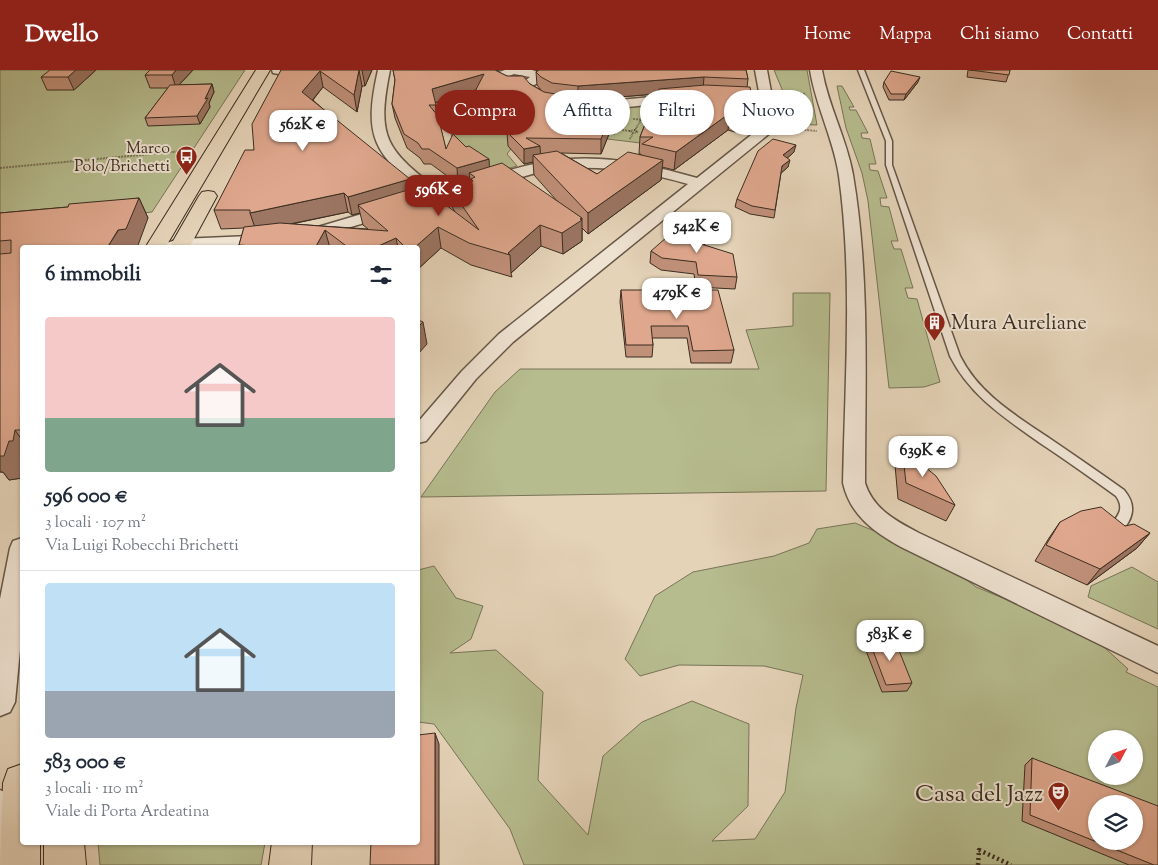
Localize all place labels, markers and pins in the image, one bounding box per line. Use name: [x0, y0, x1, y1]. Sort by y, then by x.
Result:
pin: 562K €: [262, 109, 344, 152]
place label: Marco Polo/Brichetti: [74, 138, 170, 179]
bus stop icon: Marco Polo/Brichetti: [174, 144, 198, 175]
pin: 596K €: [398, 174, 480, 217]
pin: 542K €: [656, 212, 738, 254]
pin: 479K €: [636, 278, 718, 320]
building icon: Mura Aureliane: [923, 310, 947, 341]
place label: Mura Aureliane: [951, 310, 1087, 339]
pin: 639K €: [882, 436, 964, 478]
pin: 583K €: [849, 620, 931, 662]
place label: Casa del Jazz: [915, 778, 1043, 812]
theatre icon: Casa del Jazz: [1047, 781, 1071, 812]

